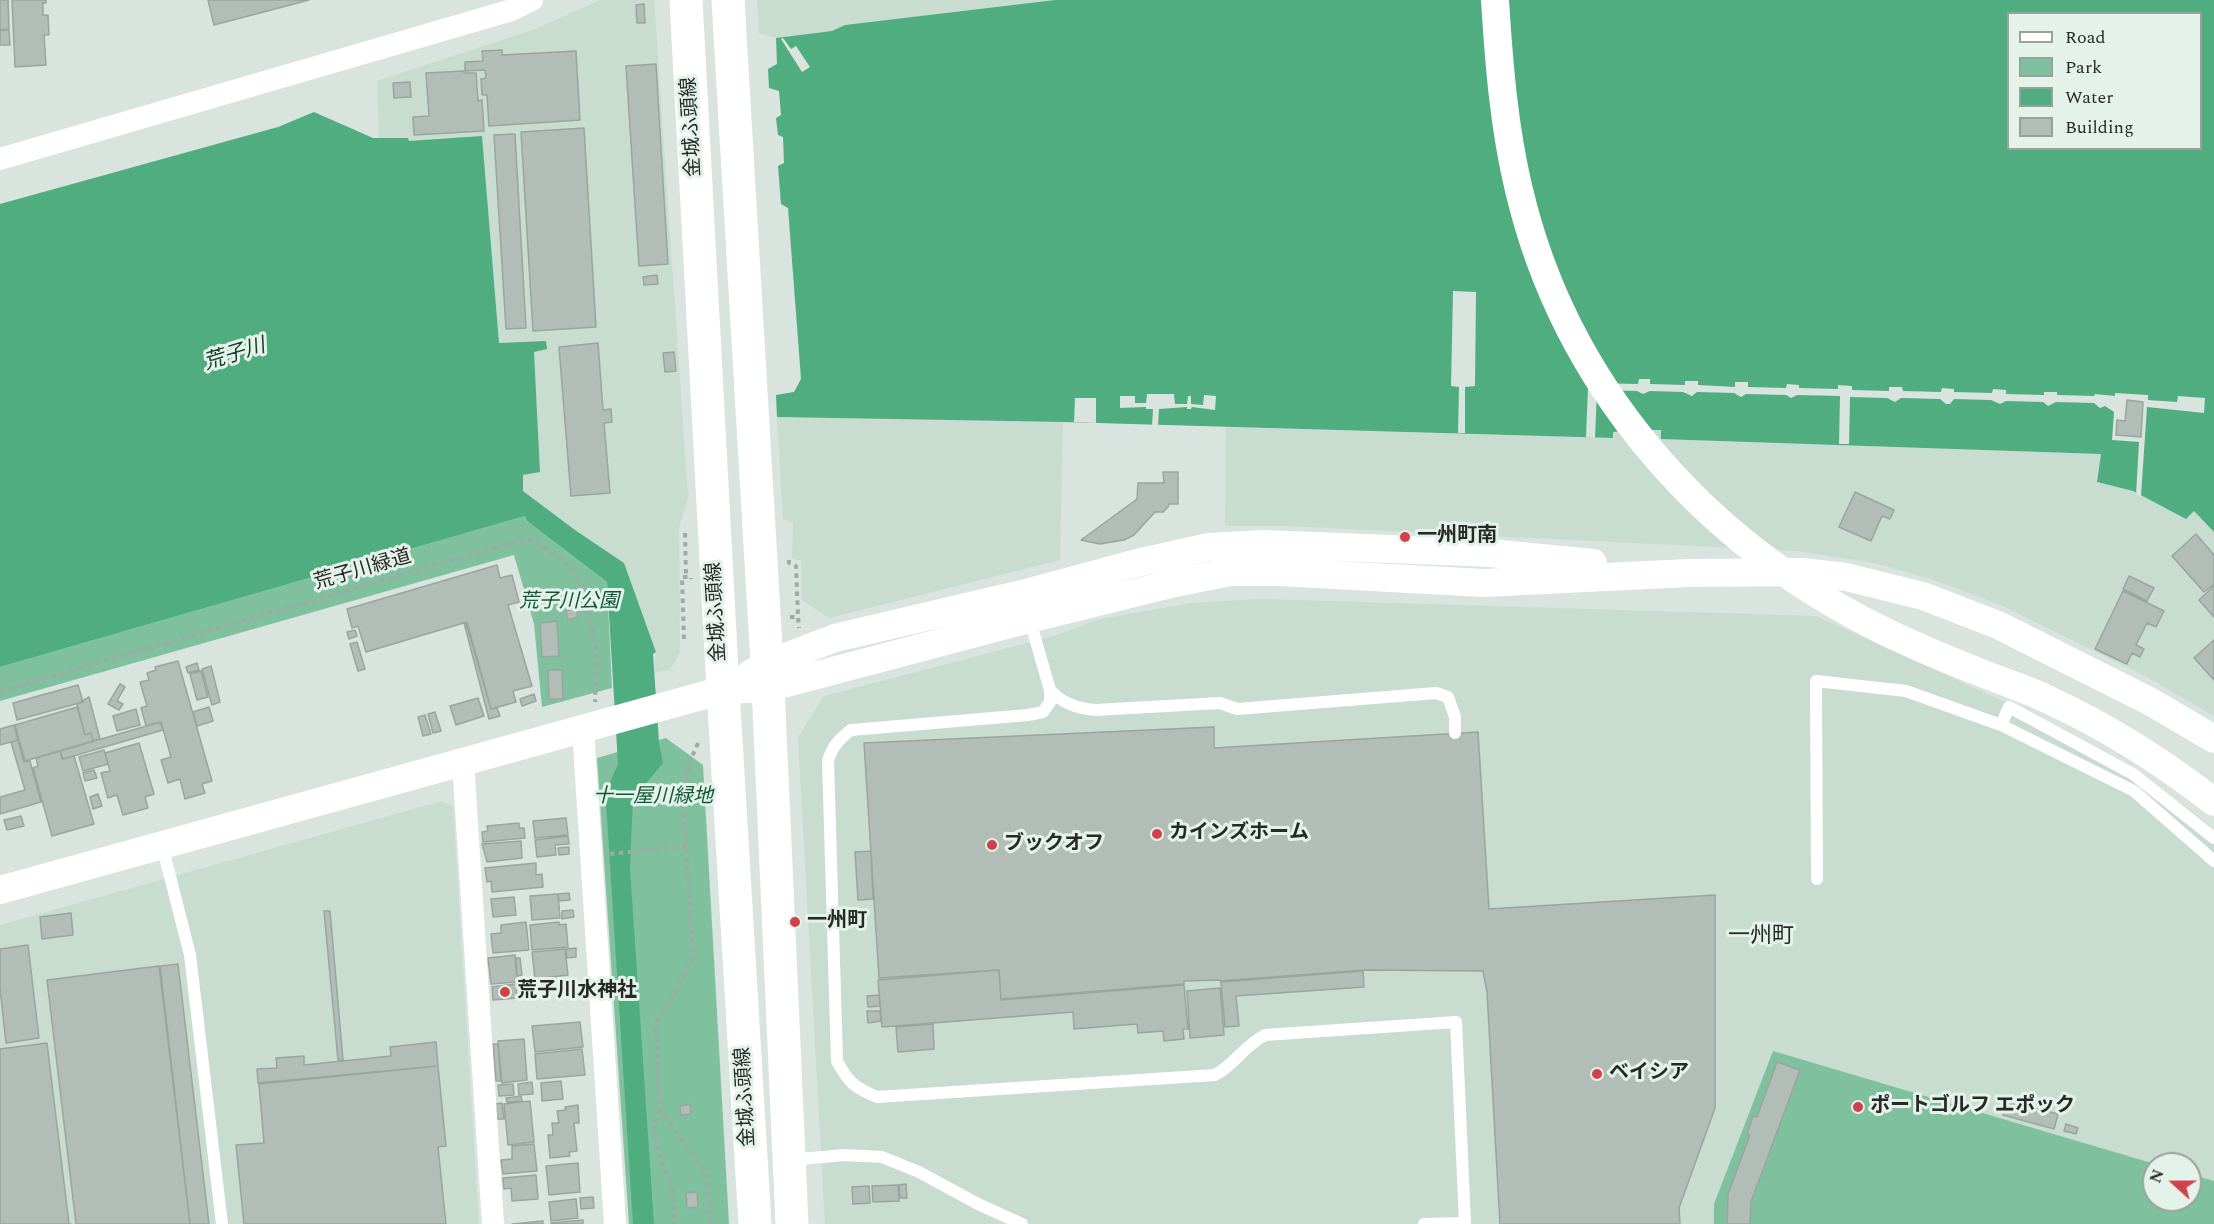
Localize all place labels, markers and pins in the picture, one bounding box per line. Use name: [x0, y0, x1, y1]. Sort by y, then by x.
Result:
place label: 一州町南: [1417, 525, 1497, 549]
marker: 一州町南: [1398, 530, 1412, 544]
place label: カインズホーム: [1169, 822, 1309, 846]
marker: カインズホーム: [1150, 827, 1164, 841]
place label: ブックオフ: [1004, 833, 1104, 857]
marker: ブックオフ: [985, 838, 999, 852]
place label: 一州町: [807, 910, 867, 934]
marker: 一州町: [788, 915, 802, 929]
place label: 荒子川水神社: [517, 980, 637, 1004]
marker: 荒子川水神社: [498, 985, 512, 999]
place label: ベイシア: [1609, 1062, 1689, 1086]
marker: ベイシア: [1590, 1067, 1604, 1081]
place label: ポートゴルフ エポック: [1870, 1095, 2075, 1119]
marker: ポートゴルフ エポック: [1851, 1100, 1865, 1114]

